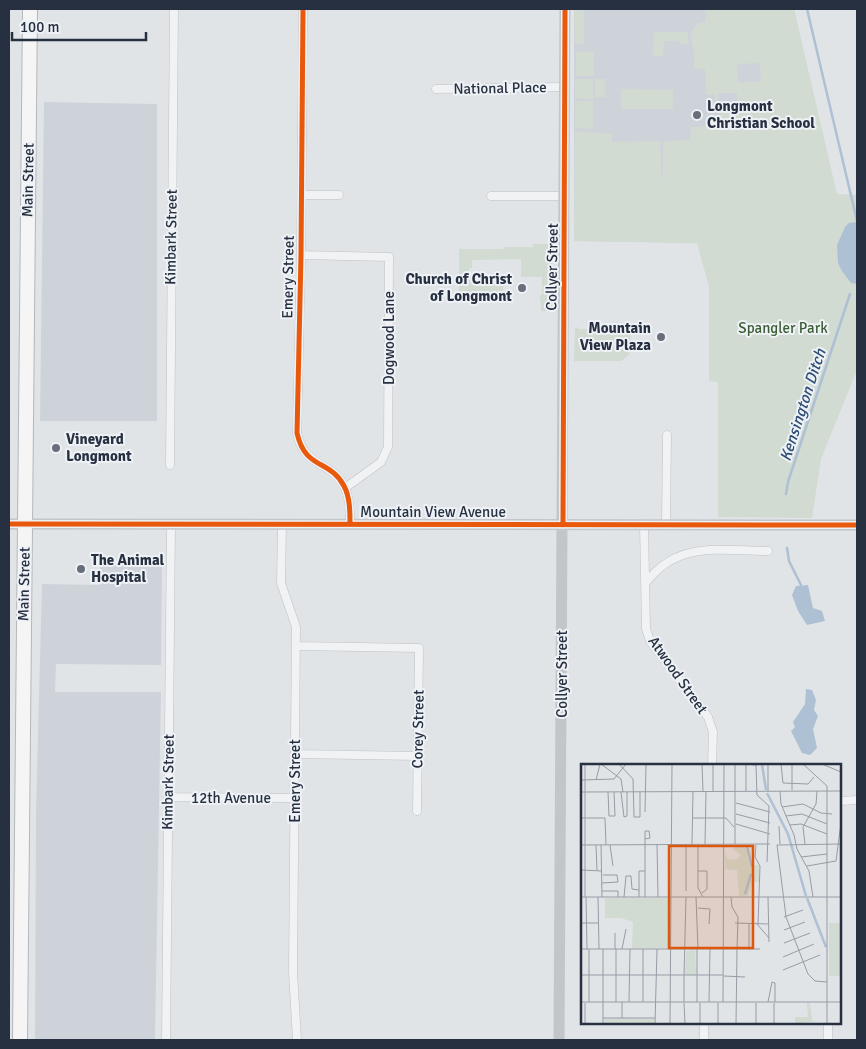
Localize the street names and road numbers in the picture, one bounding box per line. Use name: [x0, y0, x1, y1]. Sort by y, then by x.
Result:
street label: National Place: [453, 78, 547, 98]
street label: Main Street: [18, 143, 38, 217]
street label: Kimbark Street: [161, 189, 181, 285]
street label: Collyer Street: [542, 223, 562, 311]
street label: Emery Street: [278, 235, 298, 319]
street label: Dogwood Lane: [380, 291, 398, 385]
street label: Mountain View Avenue: [360, 503, 506, 521]
street label: Main Street: [14, 547, 34, 621]
street label: Collyer Street: [553, 630, 571, 718]
street label: Atwood Street: [645, 633, 711, 717]
street label: Corey Street: [408, 689, 428, 769]
street label: Kimbark Street: [158, 734, 178, 830]
street label: Emery Street: [286, 739, 304, 823]
street label: 12th Avenue: [191, 789, 271, 807]

